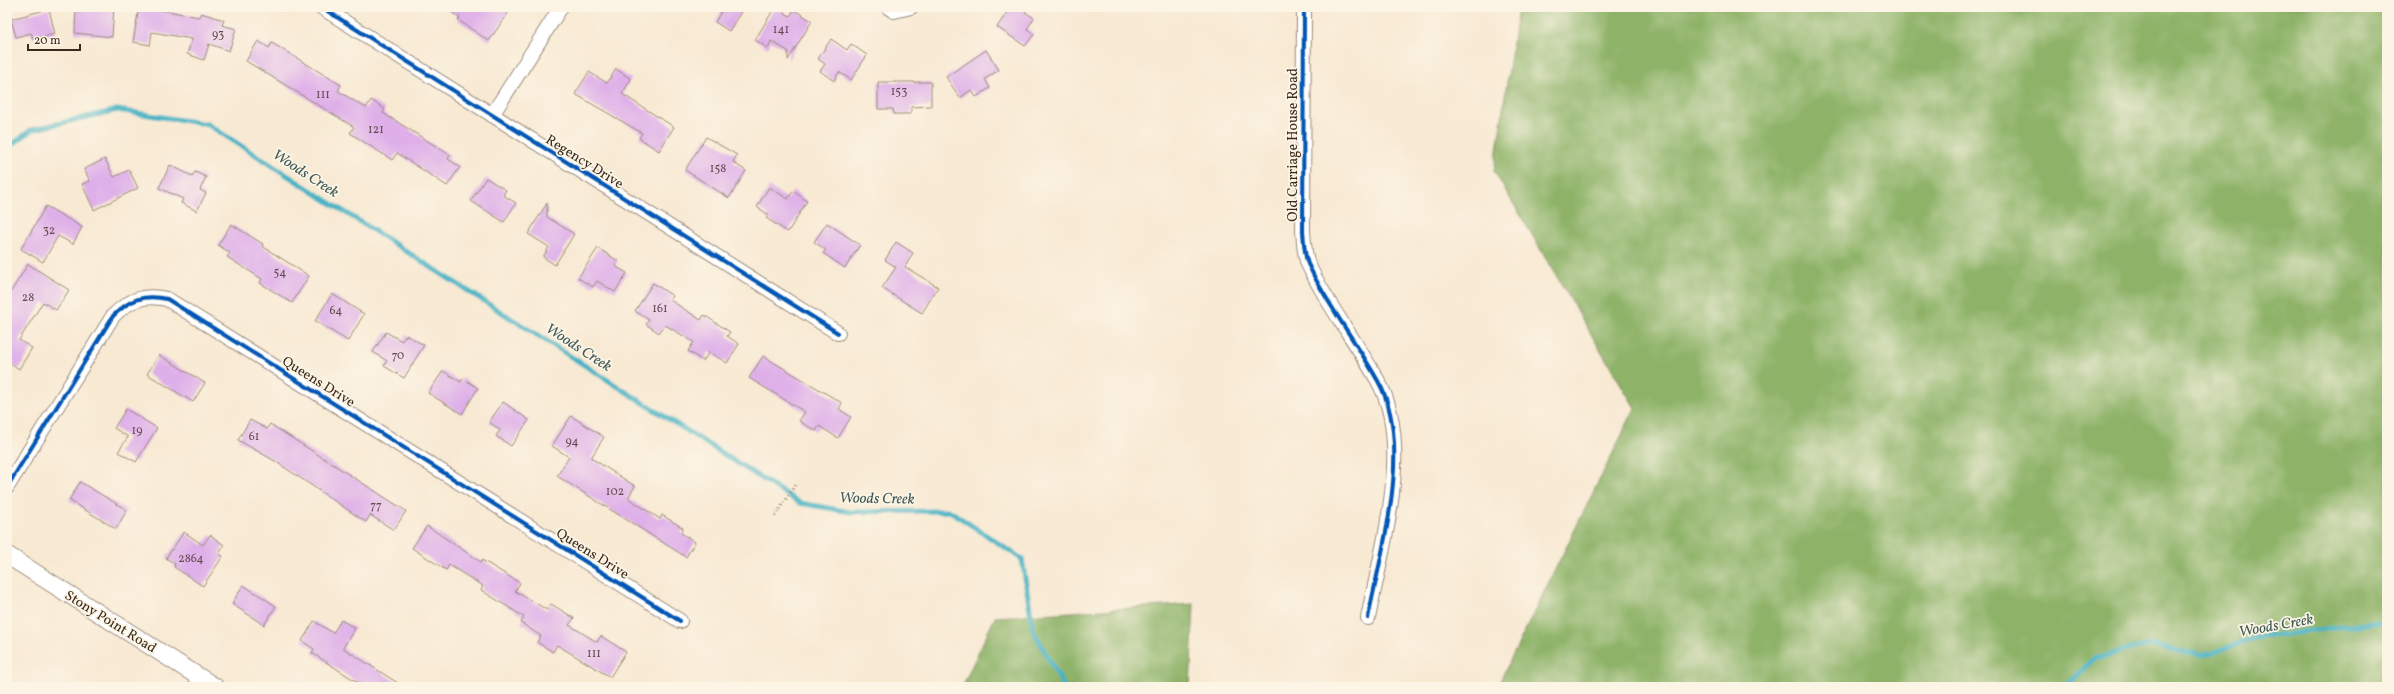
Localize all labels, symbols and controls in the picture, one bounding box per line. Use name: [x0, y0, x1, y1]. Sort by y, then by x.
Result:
house number: 141: [773, 22, 789, 38]
scale bar: [28, 26, 80, 52]
house number: 93: [212, 27, 224, 43]
text: 20 m: [34, 33, 61, 49]
street label: Old Carriage House Road: [1284, 68, 1303, 222]
house number: 153: [891, 84, 907, 100]
house number: 111: [316, 87, 330, 103]
house number: 121: [368, 122, 384, 138]
street label: Regency Drive: [542, 131, 627, 194]
water label: Woods Creek: [268, 145, 342, 204]
house number: 158: [710, 161, 726, 177]
house number: 32: [43, 223, 55, 239]
house number: 54: [274, 265, 286, 281]
house number: 28: [22, 290, 34, 306]
house number: 161: [652, 301, 668, 317]
house number: 64: [330, 303, 342, 319]
water label: Woods Creek: [541, 319, 615, 378]
house number: 70: [392, 348, 404, 364]
street label: Queens Drive: [278, 352, 359, 412]
house number: 19: [132, 423, 142, 439]
house number: 61: [249, 429, 259, 445]
house number: 94: [565, 434, 579, 450]
house number: 102: [606, 484, 624, 500]
water label: Woods Creek: [839, 488, 915, 511]
house number: 77: [370, 498, 382, 514]
street label: Queens Drive: [552, 524, 633, 584]
house number: 2864: [178, 551, 204, 567]
street label: Stony Point Road: [61, 586, 160, 658]
water label: Woods Creek: [2237, 610, 2315, 643]
house number: 111: [587, 646, 601, 662]

